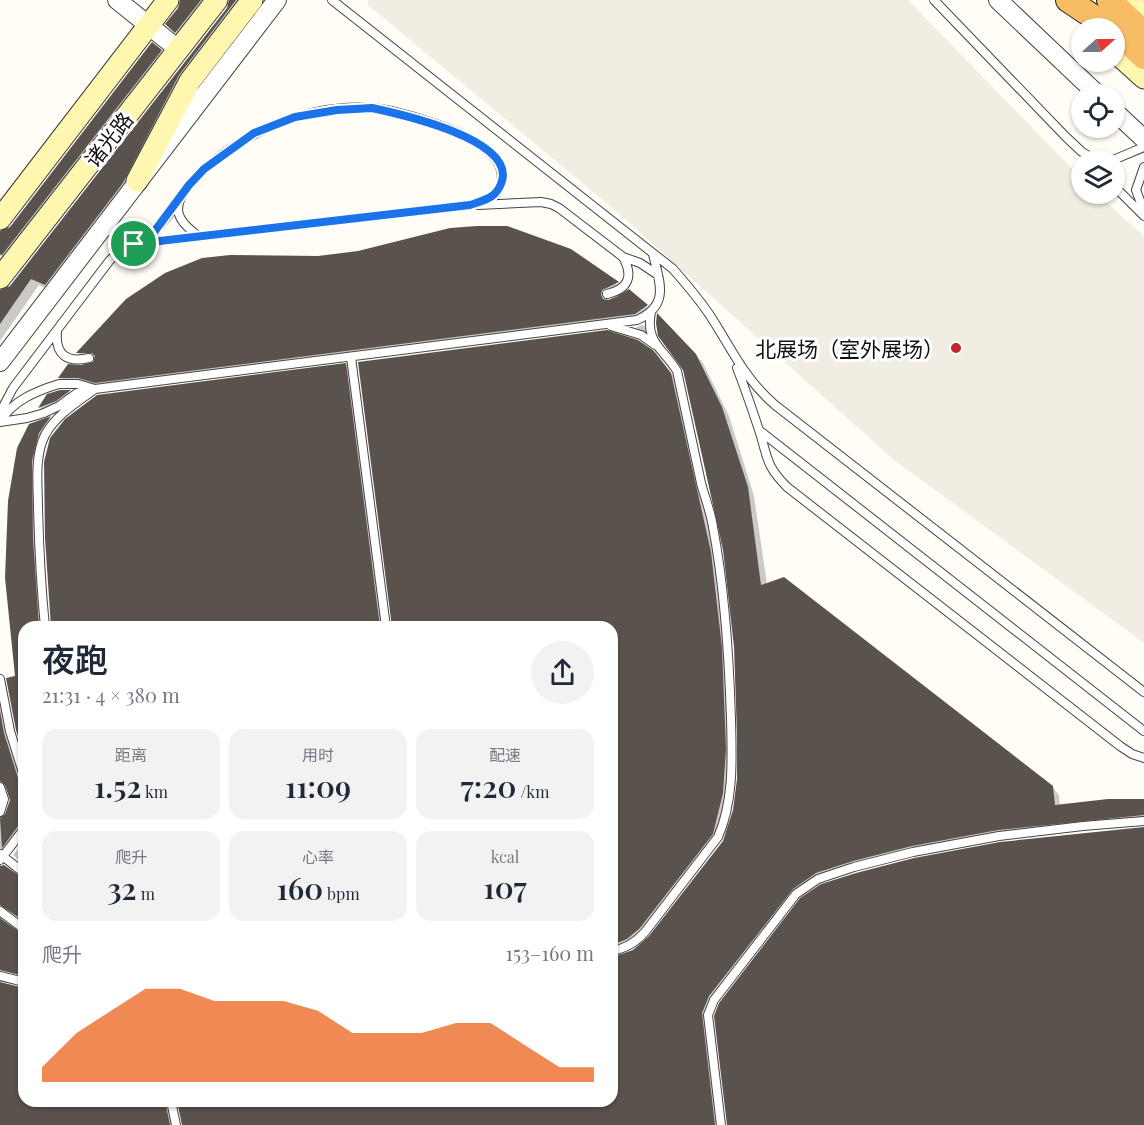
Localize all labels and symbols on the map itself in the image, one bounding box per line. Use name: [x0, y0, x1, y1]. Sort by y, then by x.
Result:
north arrow: [1071, 18, 1125, 72]
street label: 诸光路: [78, 106, 138, 172]
pin: [108, 218, 159, 269]
place label: 北展场（室外展场）: [755, 334, 944, 362]
marker: 北展场（室外展场）: [949, 341, 963, 355]

